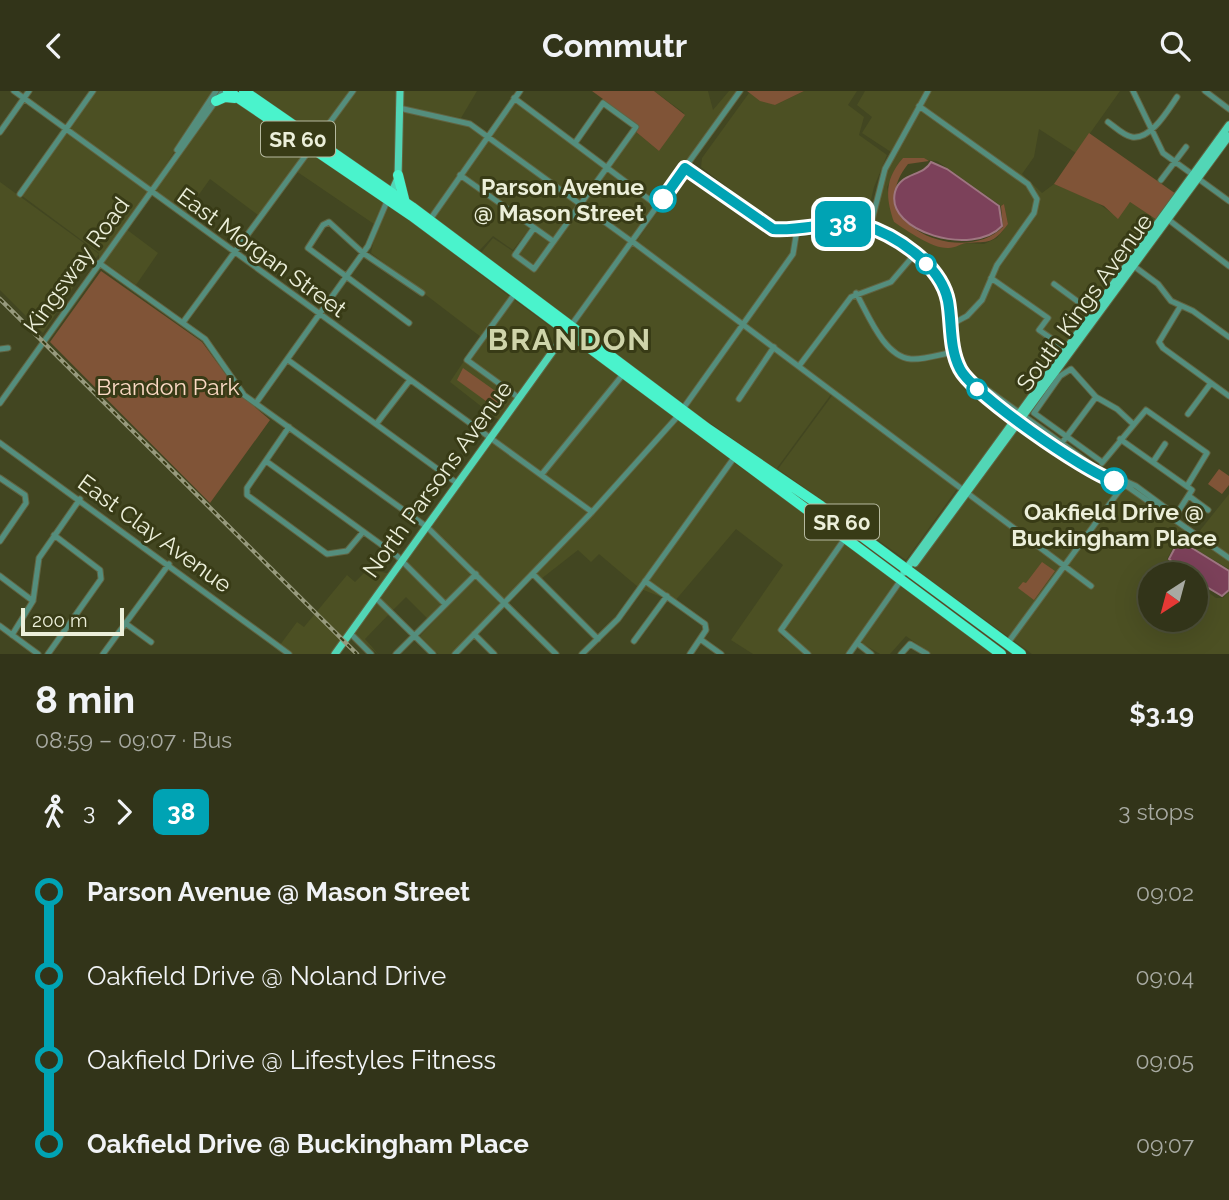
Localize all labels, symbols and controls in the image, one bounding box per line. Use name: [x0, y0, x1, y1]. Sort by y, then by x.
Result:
icon: back: [35, 27, 73, 65]
text: Commutr: [542, 27, 687, 64]
icon: search: [1156, 27, 1194, 65]
road number: SR 60: [261, 121, 335, 157]
place label: Parson Avenue @ Mason Street: [474, 173, 644, 226]
street label: East Morgan Street: [172, 182, 352, 323]
marker: Parson Avenue @ Mason Street: [650, 186, 676, 212]
street label: Kingsway Road: [18, 192, 134, 338]
line badge: 38: [812, 201, 874, 247]
street label: South Kings Avenue: [1011, 208, 1157, 396]
text: 38: [829, 209, 857, 238]
unlabelled marker: [916, 254, 936, 274]
district label: BRANDON: [488, 322, 652, 357]
park label: Brandon Park: [96, 373, 240, 400]
street label: North Parsons Avenue: [357, 375, 517, 583]
unlabelled marker: [967, 379, 987, 399]
street label: East Clay Avenue: [73, 468, 237, 598]
marker: Oakfield Drive @ Buckingham Place: [1101, 468, 1127, 494]
place label: Oakfield Drive @ Buckingham Place: [1011, 498, 1217, 551]
road number: SR 60: [805, 505, 879, 539]
north arrow: [1138, 562, 1208, 632]
map controls: [1138, 562, 1208, 632]
scale bar: [21, 605, 124, 637]
text: 200 m: [32, 609, 87, 631]
text: 8 min: [35, 677, 135, 722]
text: $3.19: [1129, 699, 1194, 729]
text: 08:59 – 09:07 · Bus: [35, 726, 232, 753]
icon: walk: [35, 793, 73, 831]
icon: forward: [105, 793, 143, 831]
text: 38: [167, 797, 195, 826]
text: 3: [83, 798, 95, 825]
text: 3 stops: [1118, 798, 1194, 825]
text: Parson Avenue @ Mason Street: [87, 877, 470, 907]
text: 09:02: [1136, 879, 1194, 906]
text: Oakfield Drive @ Noland Drive: [87, 961, 446, 991]
text: 09:04: [1135, 963, 1194, 990]
text: Oakfield Drive @ Lifestyles Fitness: [87, 1045, 496, 1075]
text: 09:05: [1136, 1047, 1194, 1074]
text: Oakfield Drive @ Buckingham Place: [87, 1129, 529, 1159]
text: 09:07: [1136, 1131, 1194, 1158]

